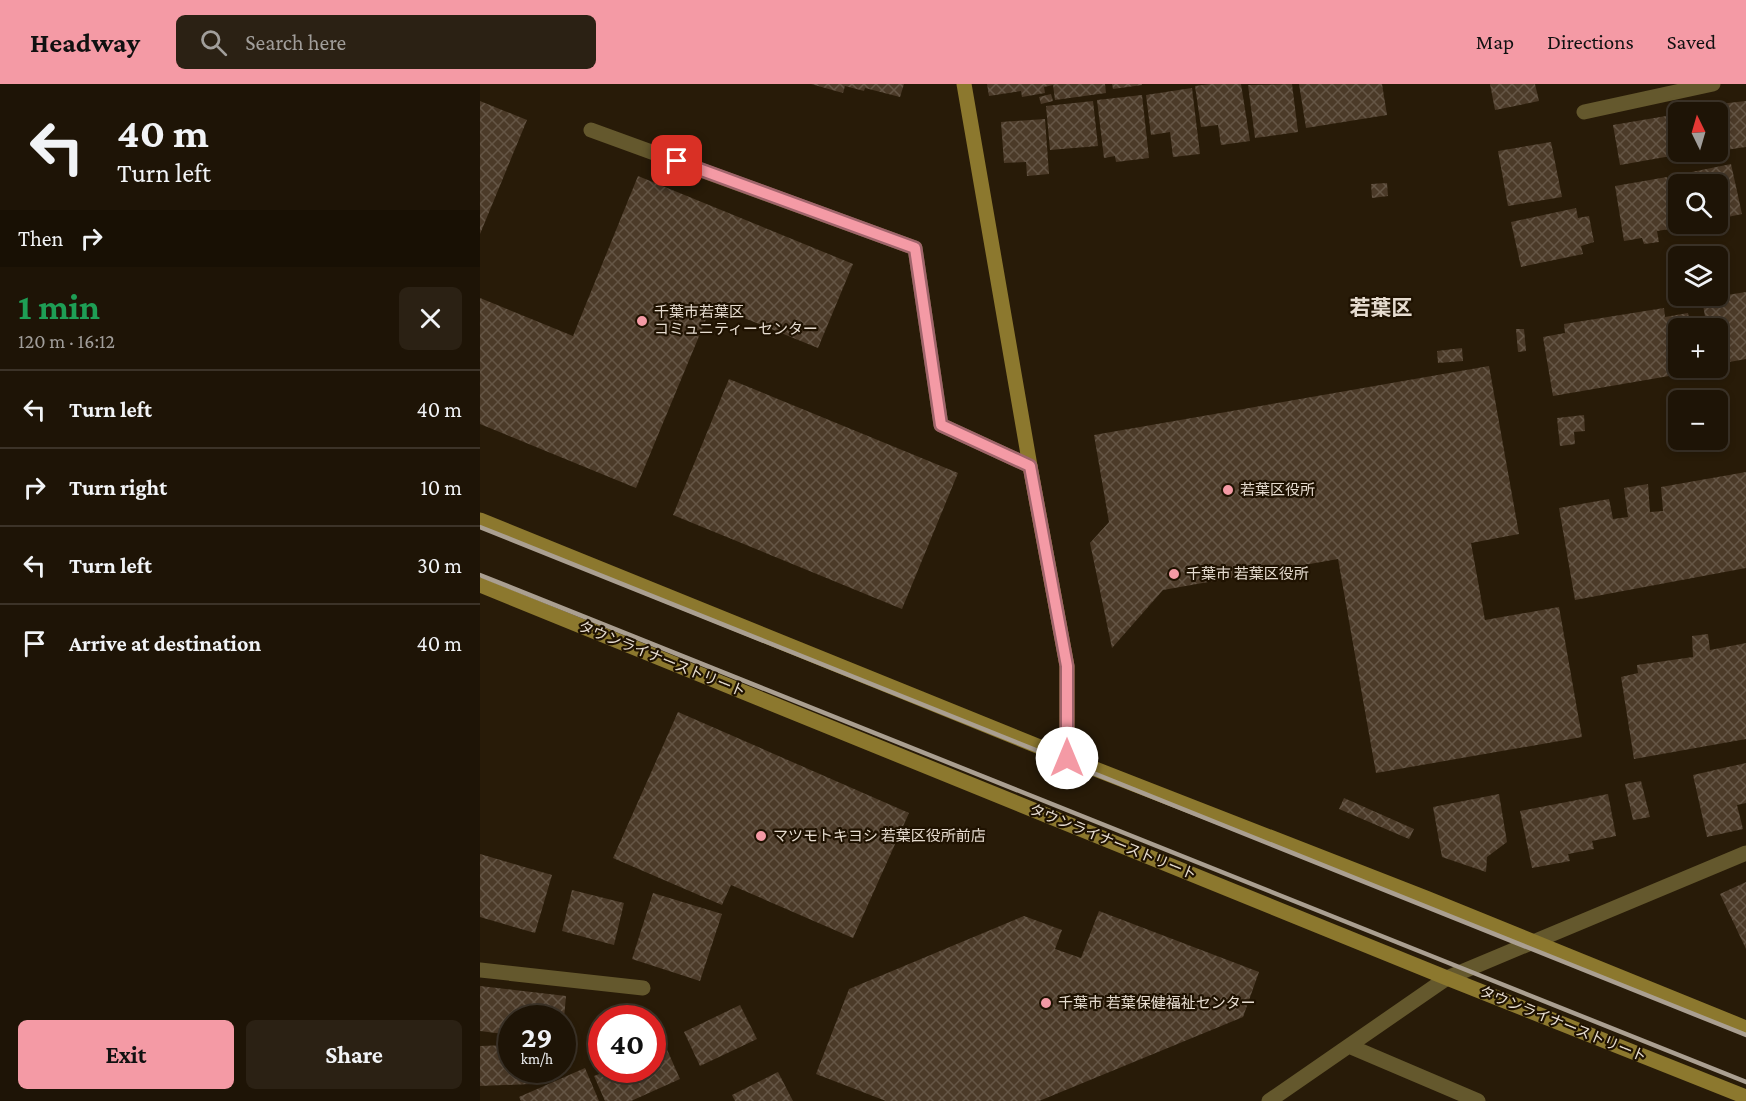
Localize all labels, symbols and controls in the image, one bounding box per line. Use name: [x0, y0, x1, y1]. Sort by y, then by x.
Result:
search box: [176, 15, 596, 69]
icon: search: [197, 26, 230, 59]
text: Headway: [30, 27, 140, 58]
text: Search here: [245, 30, 346, 55]
text: Map: [1476, 30, 1514, 54]
text: Directions: [1547, 30, 1634, 54]
text: Saved: [1667, 30, 1716, 54]
north arrow: [1668, 102, 1728, 162]
map controls: [1668, 102, 1728, 450]
icon: left: [18, 108, 96, 186]
text: 40 m: [117, 109, 209, 156]
pin: [651, 135, 702, 186]
icon: arrive: [660, 144, 693, 177]
text: Turn left: [117, 158, 211, 188]
button: search: [1668, 174, 1728, 234]
icon: right: [75, 222, 108, 255]
text: Then: [18, 226, 63, 251]
button: layers: [1668, 246, 1728, 306]
text: 1 min: [18, 287, 100, 327]
button: close: [399, 287, 462, 350]
district label: 若葉区: [1350, 296, 1413, 320]
place label: 千葉市若葉区 コミュニティーセンター: [654, 304, 818, 337]
marker: 千葉市若葉区 コミュニティーセンター: [635, 314, 649, 328]
button: +: [1668, 318, 1728, 378]
text: 120 m · 16:12: [18, 330, 115, 352]
button: −: [1668, 390, 1728, 450]
icon: left: [18, 393, 51, 426]
text: Turn left: [69, 397, 152, 422]
text: 40 m: [417, 397, 462, 422]
icon: right: [18, 471, 51, 504]
text: Turn right: [69, 475, 167, 500]
text: 10 m: [420, 475, 462, 500]
place label: 若葉区役所: [1240, 482, 1315, 498]
marker: 若葉区役所: [1221, 483, 1235, 497]
icon: left: [18, 549, 51, 582]
text: Turn left: [69, 553, 152, 578]
text: 30 m: [417, 553, 462, 578]
place label: 千葉市 若葉区役所: [1186, 566, 1309, 582]
marker: 千葉市 若葉区役所: [1167, 567, 1181, 581]
street label: タウンライナーストリート: [576, 618, 748, 700]
icon: arrive: [18, 627, 51, 660]
text: Arrive at destination: [69, 631, 261, 656]
text: 40 m: [417, 631, 462, 656]
position arrow: [1035, 726, 1099, 790]
street label: タウンライナーストリート: [1027, 801, 1199, 883]
place label: マツモトキヨシ 若葉区役所前店: [773, 828, 986, 844]
marker: マツモトキヨシ 若葉区役所前店: [754, 829, 768, 843]
street label: タウンライナーストリート: [1477, 983, 1649, 1065]
place label: 千葉市 若葉保健福祉センター: [1058, 995, 1256, 1011]
marker: 千葉市 若葉保健福祉センター: [1039, 996, 1053, 1010]
speed limit sign: 40: [588, 1005, 666, 1083]
button: Exit: [18, 1020, 234, 1089]
button: Share: [246, 1020, 462, 1089]
text: 29: [521, 1020, 553, 1053]
text: km/h: [521, 1051, 553, 1067]

